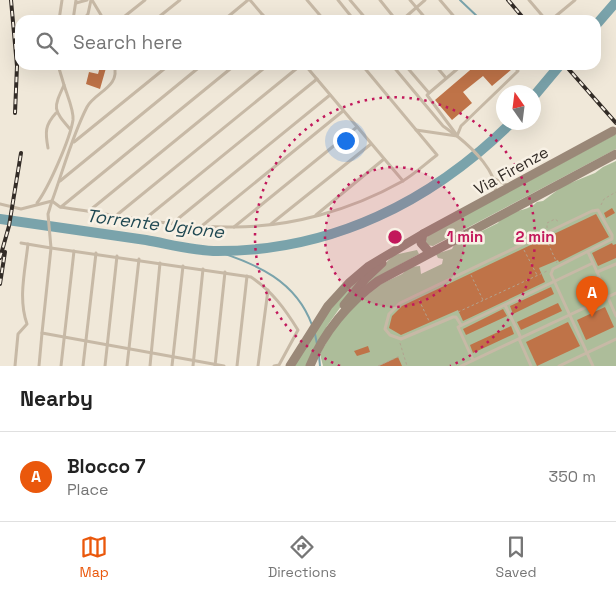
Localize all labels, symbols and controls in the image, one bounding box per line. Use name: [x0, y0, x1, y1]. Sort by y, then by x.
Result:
search box: [15, 15, 601, 70]
icon: search: [33, 29, 61, 57]
text: Search here: [73, 30, 183, 55]
north arrow: [496, 85, 541, 130]
your location: [333, 128, 359, 154]
street label: Via Firenze: [470, 141, 552, 200]
water label: Torrente Ugione: [85, 204, 227, 244]
text: 1 min: [447, 227, 483, 246]
text: 2 min: [516, 227, 554, 246]
centre of rings: [386, 228, 404, 246]
pin: A: [576, 276, 608, 317]
text: Nearby: [20, 385, 93, 412]
text: Blocco 7: [67, 454, 146, 479]
text: A: [31, 466, 41, 487]
text: 350 m: [549, 466, 596, 487]
text: Place: [67, 479, 109, 500]
tab: Map: [80, 533, 109, 581]
tab: Directions: [268, 533, 336, 581]
tab: Saved: [496, 533, 536, 581]

